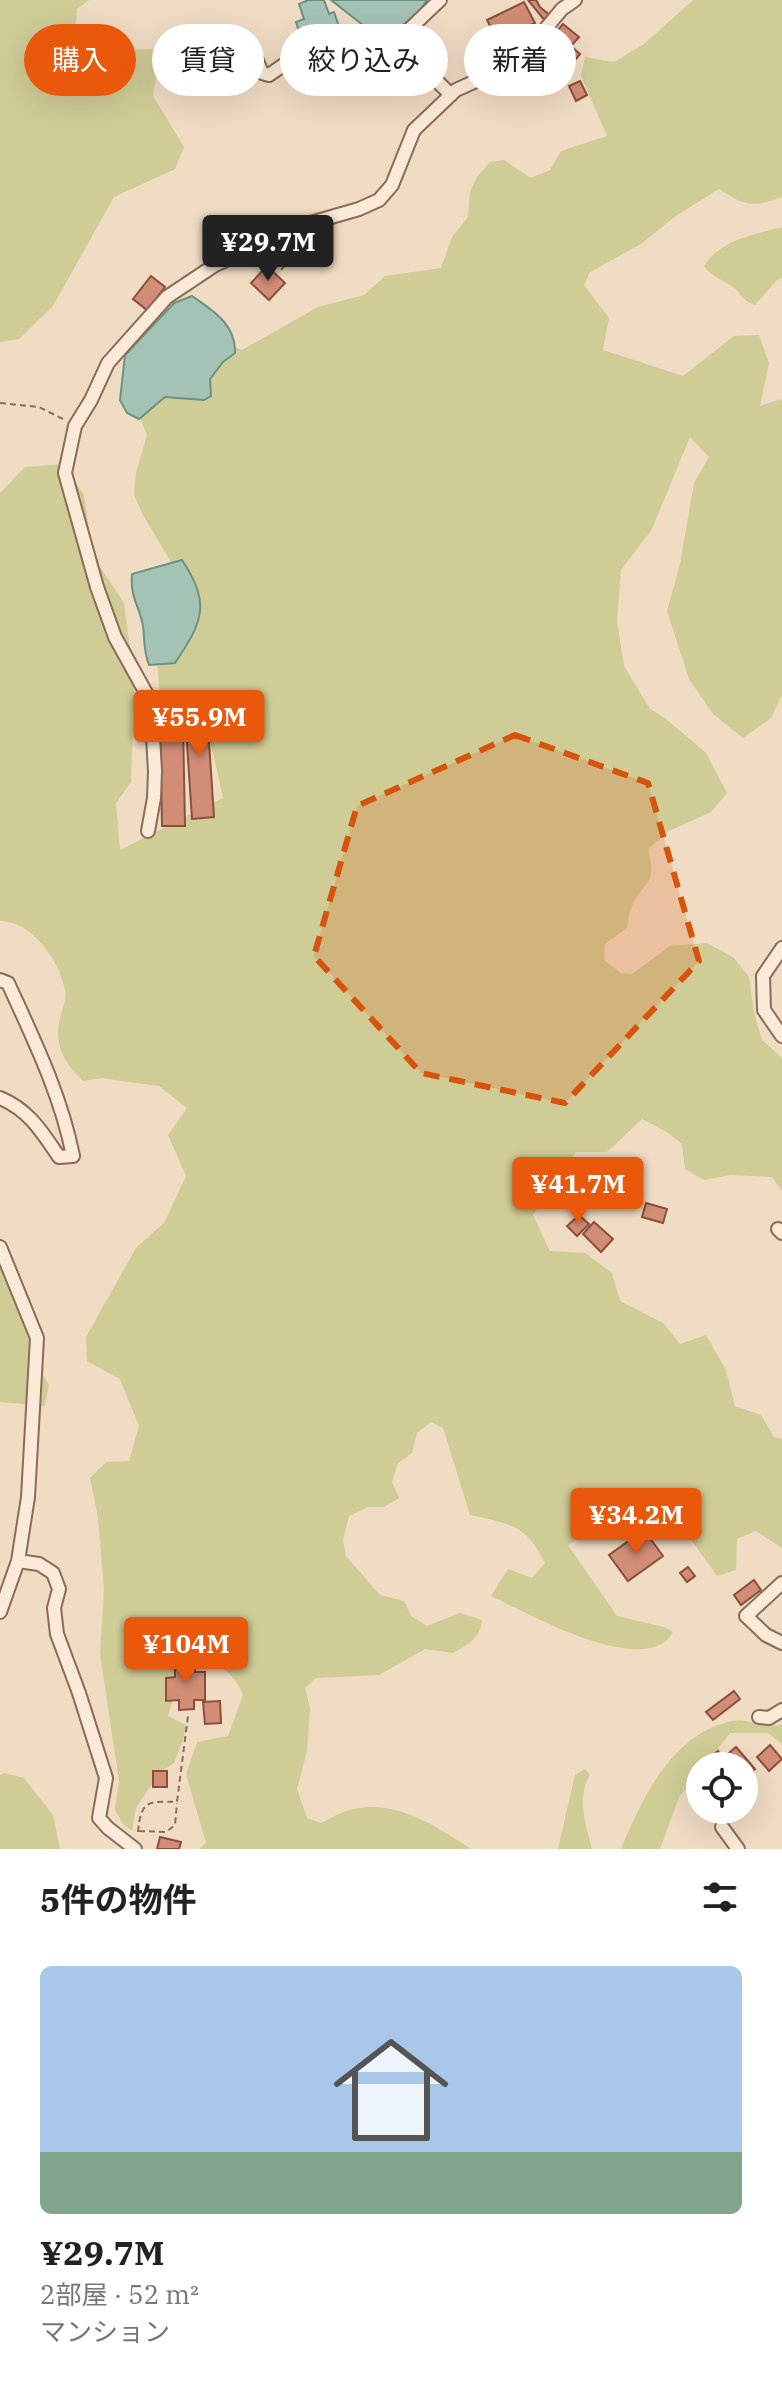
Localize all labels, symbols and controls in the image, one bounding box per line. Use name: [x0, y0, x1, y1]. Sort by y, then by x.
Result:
chip: 購入: [24, 24, 136, 96]
chip: 賃貸: [152, 24, 264, 96]
chip: 絞り込み: [280, 24, 448, 96]
chip: 新着: [464, 24, 576, 96]
pin: ¥29.7M: [203, 215, 333, 283]
text: ¥29.7M: [220, 224, 316, 258]
pin: ¥55.9M: [134, 690, 264, 758]
text: ¥55.9M: [151, 699, 247, 733]
pin: ¥41.7M: [513, 1157, 643, 1225]
text: ¥41.7M: [530, 1166, 626, 1200]
pin: ¥34.2M: [571, 1488, 701, 1556]
text: ¥34.2M: [588, 1497, 684, 1531]
pin: ¥104M: [130, 1617, 242, 1685]
text: ¥104M: [142, 1626, 230, 1660]
map controls: [686, 1752, 758, 1824]
button: locate: [686, 1752, 758, 1824]
icon: filters: [698, 1875, 742, 1919]
text: 5件の物件: [40, 1877, 196, 1921]
icon: home: [319, 2018, 463, 2162]
text: ¥29.7M: [40, 2230, 164, 2274]
text: 2部屋 · 52 m²: [40, 2277, 199, 2311]
text: マンション: [40, 2314, 170, 2348]

